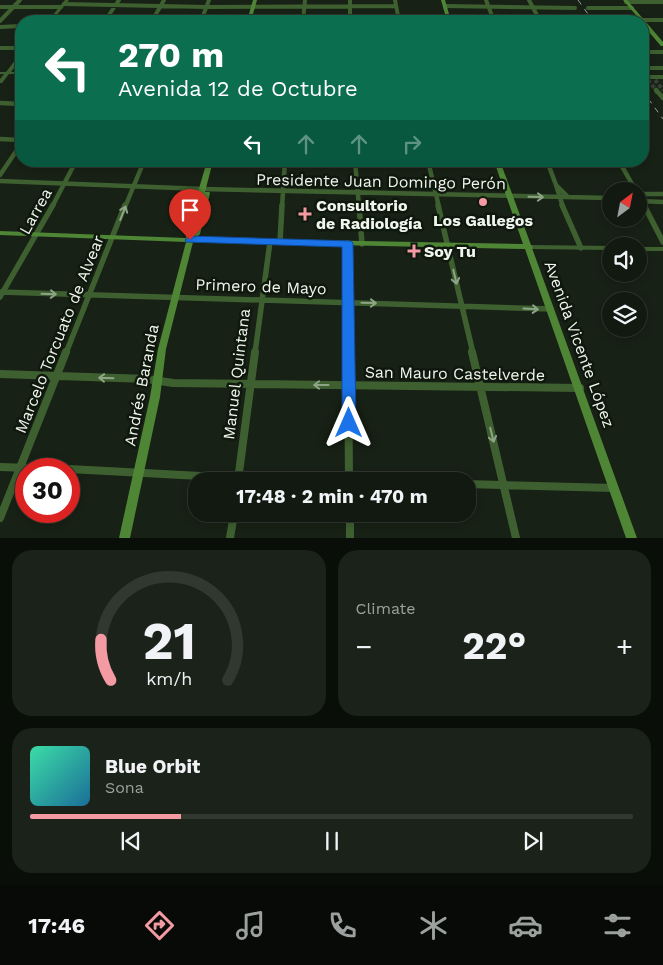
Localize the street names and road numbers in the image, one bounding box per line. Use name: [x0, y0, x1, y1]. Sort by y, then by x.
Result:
street label: Presidente Juan Domingo Perón: [256, 170, 506, 193]
street label: Larrea: [15, 185, 56, 238]
street label: Marcelo Torcuato de Alvear: [11, 232, 108, 436]
street label: Avenida Vicente López: [540, 258, 619, 430]
street label: Primero de Mayo: [195, 275, 327, 298]
street label: Manuel Quintana: [219, 307, 254, 441]
street label: Andrés Baranda: [120, 323, 163, 448]
street label: San Mauro Castelverde: [365, 362, 545, 385]

